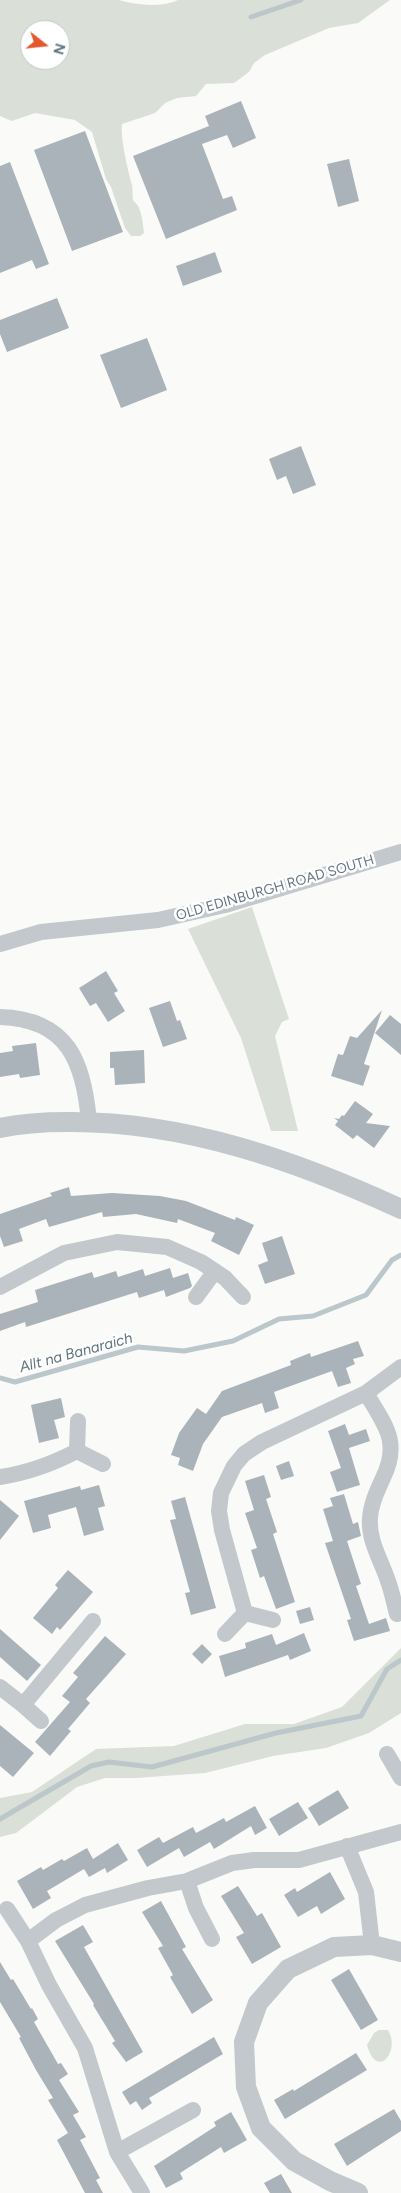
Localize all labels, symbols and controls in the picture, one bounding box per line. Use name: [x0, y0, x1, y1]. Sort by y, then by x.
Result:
north arrow: [20, 20, 70, 70]
text: N: [49, 41, 69, 57]
street label: OLD EDINBURGH ROAD SOUTH: [174, 852, 376, 924]
water label: Allt na Banaraich: [17, 1329, 135, 1377]

